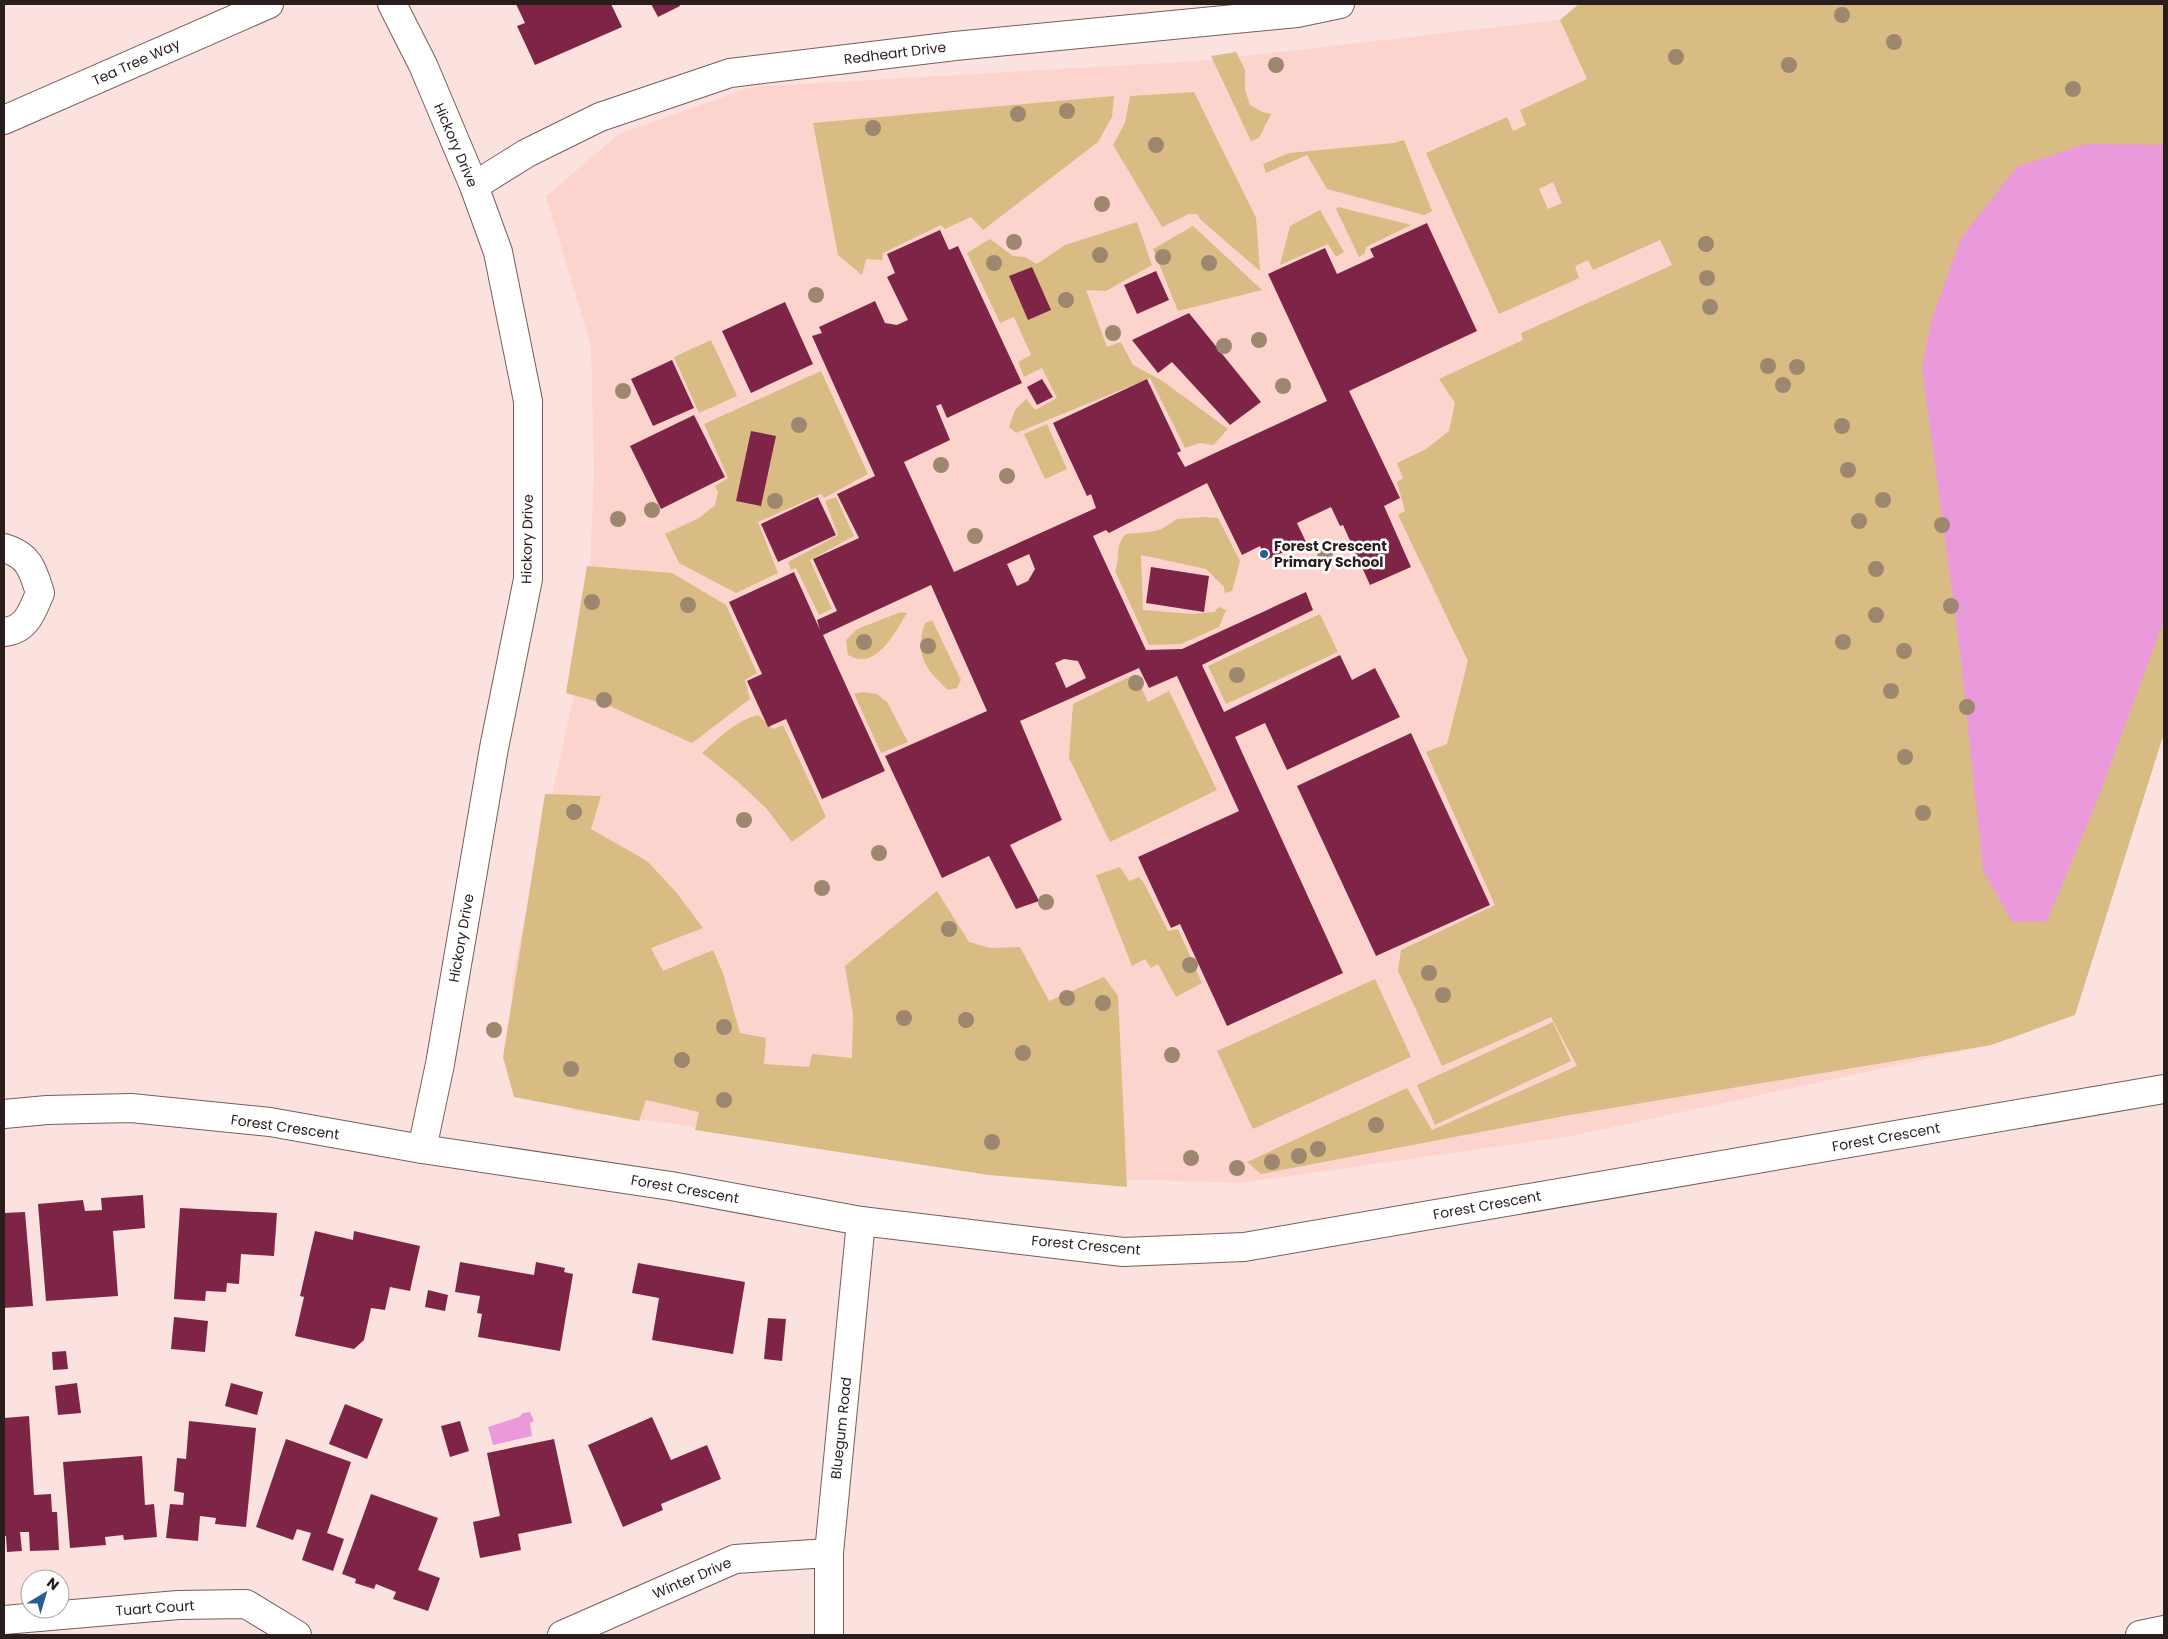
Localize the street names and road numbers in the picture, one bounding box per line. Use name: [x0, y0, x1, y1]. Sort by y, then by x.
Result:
street label: Tea Tree Way: [89, 34, 183, 90]
street label: Redheart Drive: [843, 37, 948, 69]
street label: Hickory Drive: [429, 100, 483, 191]
street label: Hickory Drive: [516, 494, 538, 584]
street label: Hickory Drive: [443, 892, 479, 984]
street label: Forest Crescent: [229, 1109, 341, 1145]
street label: Forest Crescent: [1830, 1118, 1942, 1156]
street label: Forest Crescent: [629, 1170, 741, 1208]
street label: Forest Crescent: [1431, 1186, 1543, 1224]
street label: Forest Crescent: [1031, 1230, 1141, 1260]
street label: Bluegum Road: [826, 1376, 856, 1480]
street label: Winter Drive: [649, 1552, 735, 1604]
street label: Tuart Court: [115, 1595, 195, 1621]

